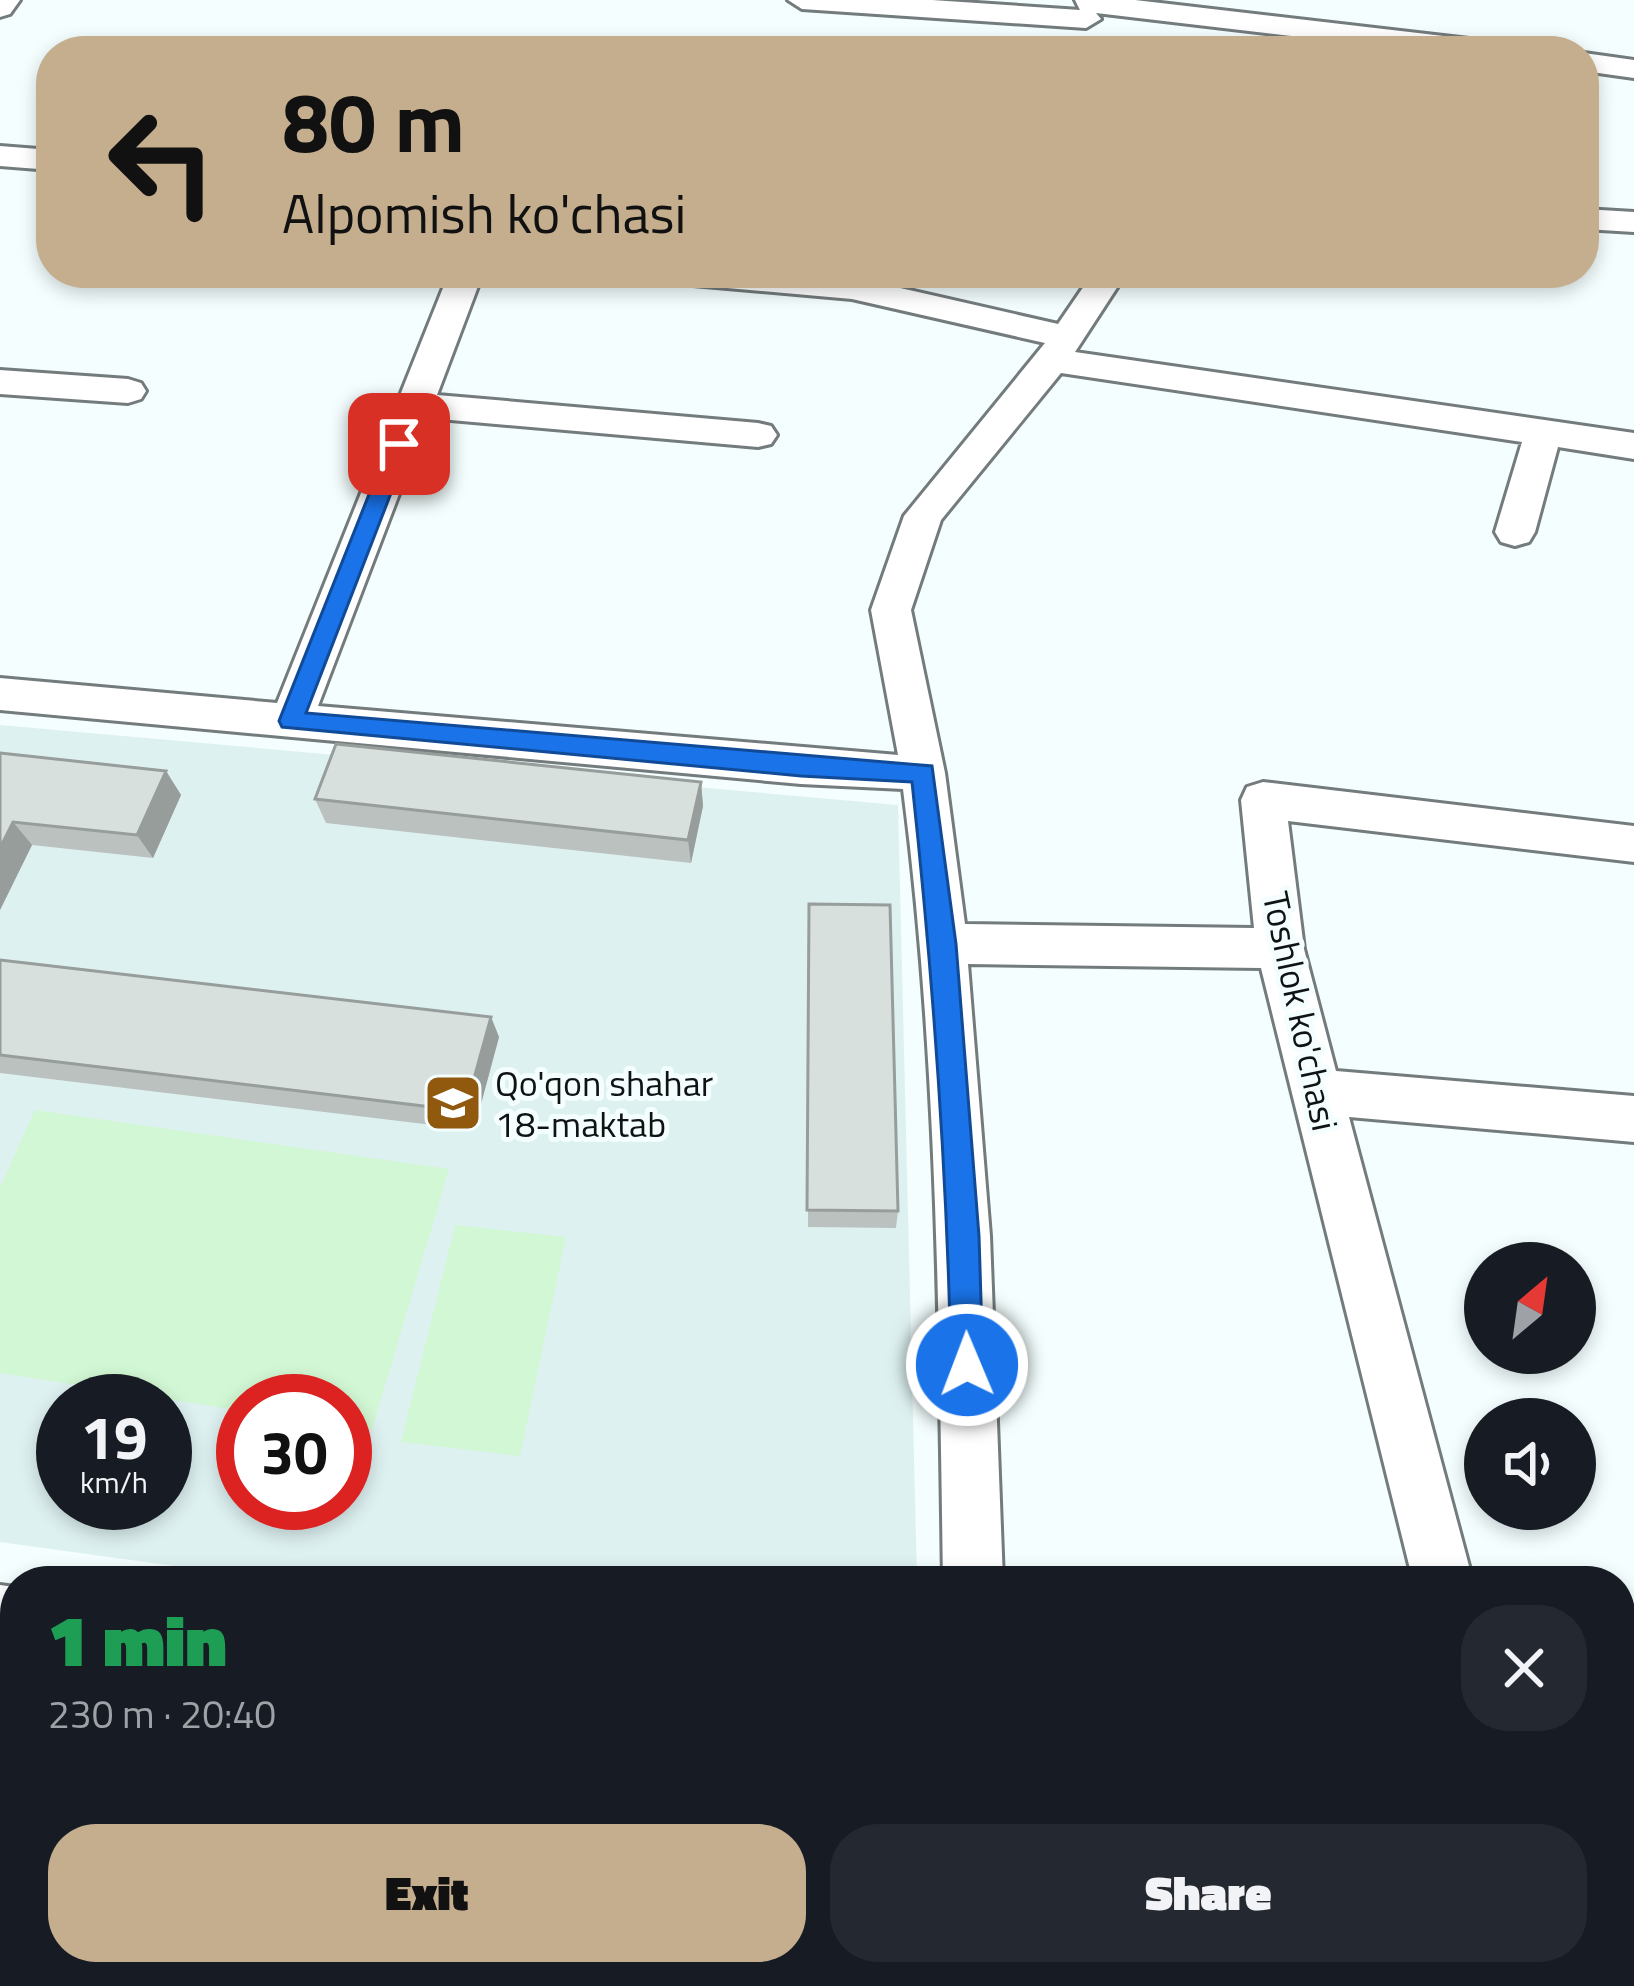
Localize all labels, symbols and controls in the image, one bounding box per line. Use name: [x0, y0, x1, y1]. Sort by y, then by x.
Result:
text: 80 m: [282, 57, 465, 185]
icon: left: [84, 84, 240, 240]
text: Alpomish ko'chasi: [282, 172, 686, 254]
pin: [348, 393, 450, 495]
icon: arrive: [366, 411, 432, 477]
street label: Toshlok ko'chasi: [1249, 886, 1353, 1136]
place label: Qo'qon shahar 18-maktab: [495, 1055, 713, 1151]
school or university icon: Qo'qon shahar 18-maktab: [422, 1072, 484, 1134]
north arrow: [1464, 1242, 1596, 1374]
map controls: [1464, 1242, 1596, 1530]
position arrow: [904, 1302, 1030, 1428]
speed limit sign: 30: [216, 1374, 372, 1530]
text: 19: [80, 1391, 148, 1482]
button: sound: [1464, 1398, 1596, 1530]
text: km/h: [80, 1459, 148, 1505]
text: 1 min: [48, 1584, 227, 1694]
button: close: [1461, 1605, 1587, 1731]
text: 230 m · 20:40: [48, 1684, 276, 1743]
button: Exit: [48, 1824, 806, 1962]
button: Share: [830, 1824, 1587, 1962]

